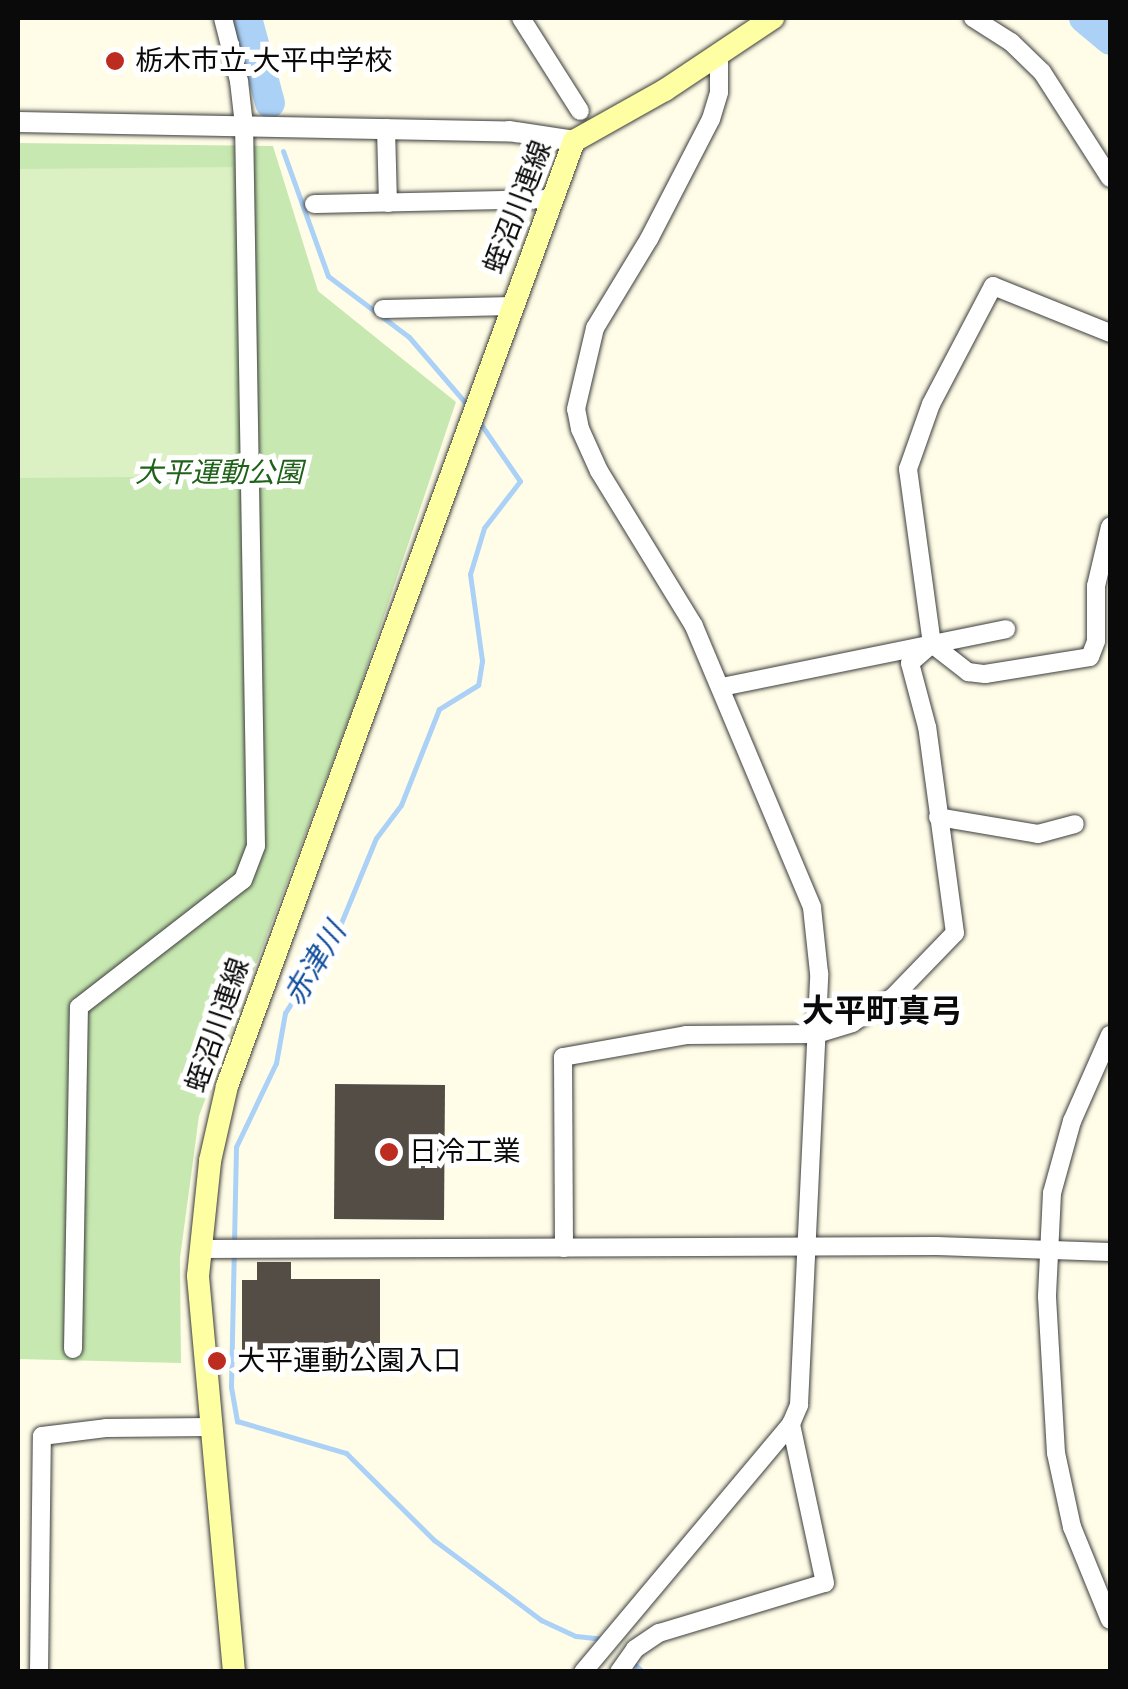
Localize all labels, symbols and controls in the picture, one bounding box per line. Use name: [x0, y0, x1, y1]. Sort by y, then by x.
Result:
place label: 栃木市立 大平中学校: [135, 44, 392, 78]
marker: 栃木市立 大平中学校: [104, 50, 126, 72]
street label: 蛭沼川連線: [477, 136, 559, 278]
park label: 大平運動公園: [135, 456, 303, 490]
water label: 赤津川: [276, 916, 354, 1012]
street label: 蛭沼川連線: [179, 953, 257, 1097]
district label: 大平町真弓: [802, 992, 962, 1030]
place label: 日冷工業: [409, 1135, 521, 1169]
marker: 日冷工業: [378, 1141, 400, 1163]
place label: 大平運動公園入口: [237, 1344, 461, 1378]
marker: 大平運動公園入口: [206, 1350, 228, 1372]

